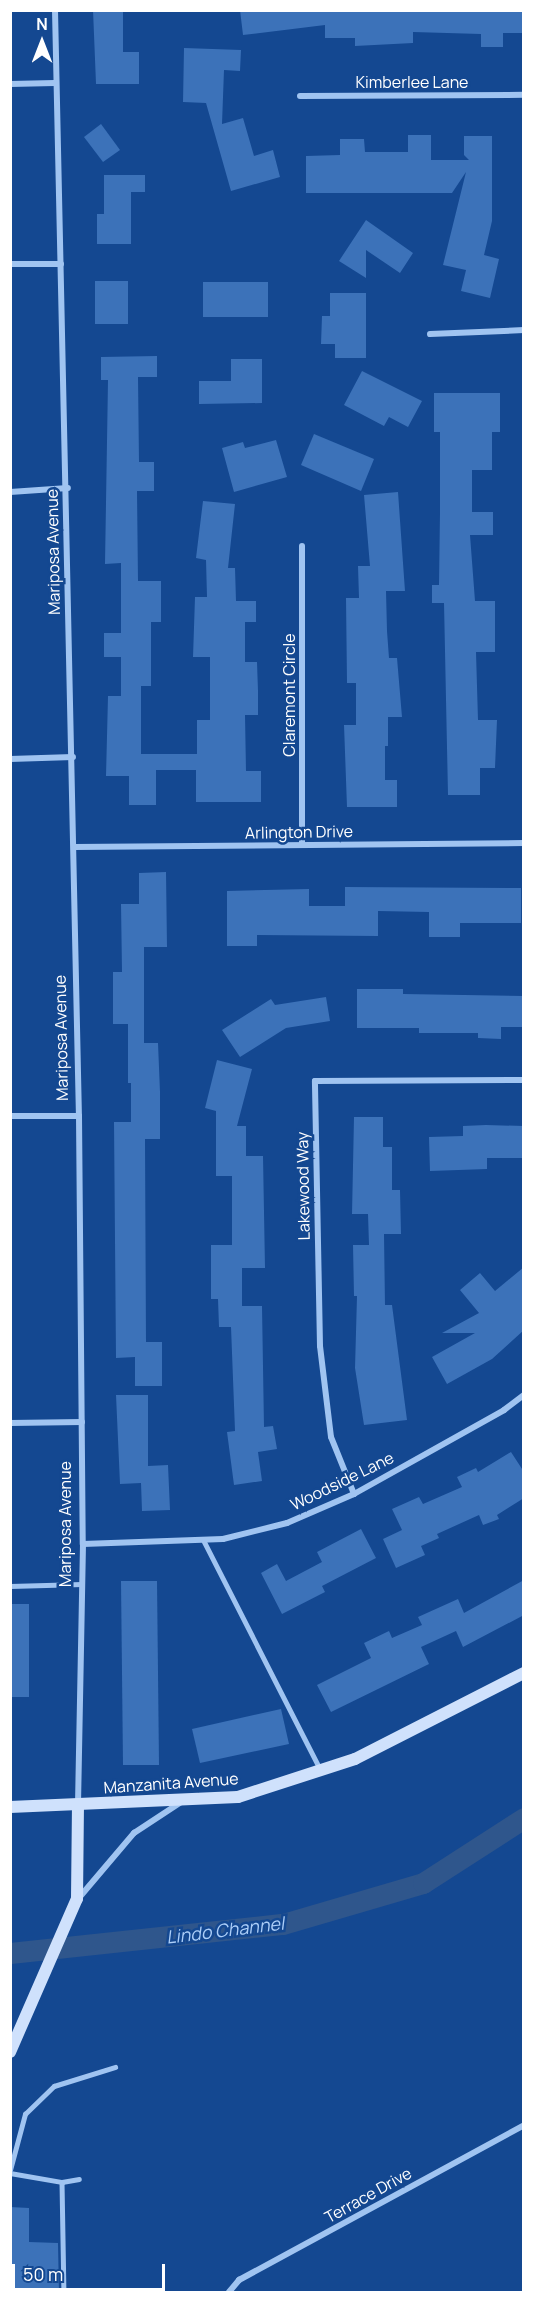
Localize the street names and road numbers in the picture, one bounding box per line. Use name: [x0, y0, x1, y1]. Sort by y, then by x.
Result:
street label: Kimberlee Lane: [356, 72, 468, 92]
street label: Mariposa Avenue: [42, 489, 64, 615]
street label: Claremont Circle: [279, 633, 299, 757]
street label: Arlington Drive: [245, 821, 353, 843]
street label: Mariposa Avenue: [50, 975, 72, 1101]
street label: Lakewood Way: [292, 1132, 314, 1240]
street label: Woodside Lane: [287, 1448, 397, 1514]
street label: Mariposa Avenue: [55, 1461, 75, 1587]
street label: Manzanita Avenue: [103, 1769, 239, 1797]
street label: Terrace Drive: [321, 2163, 415, 2227]

